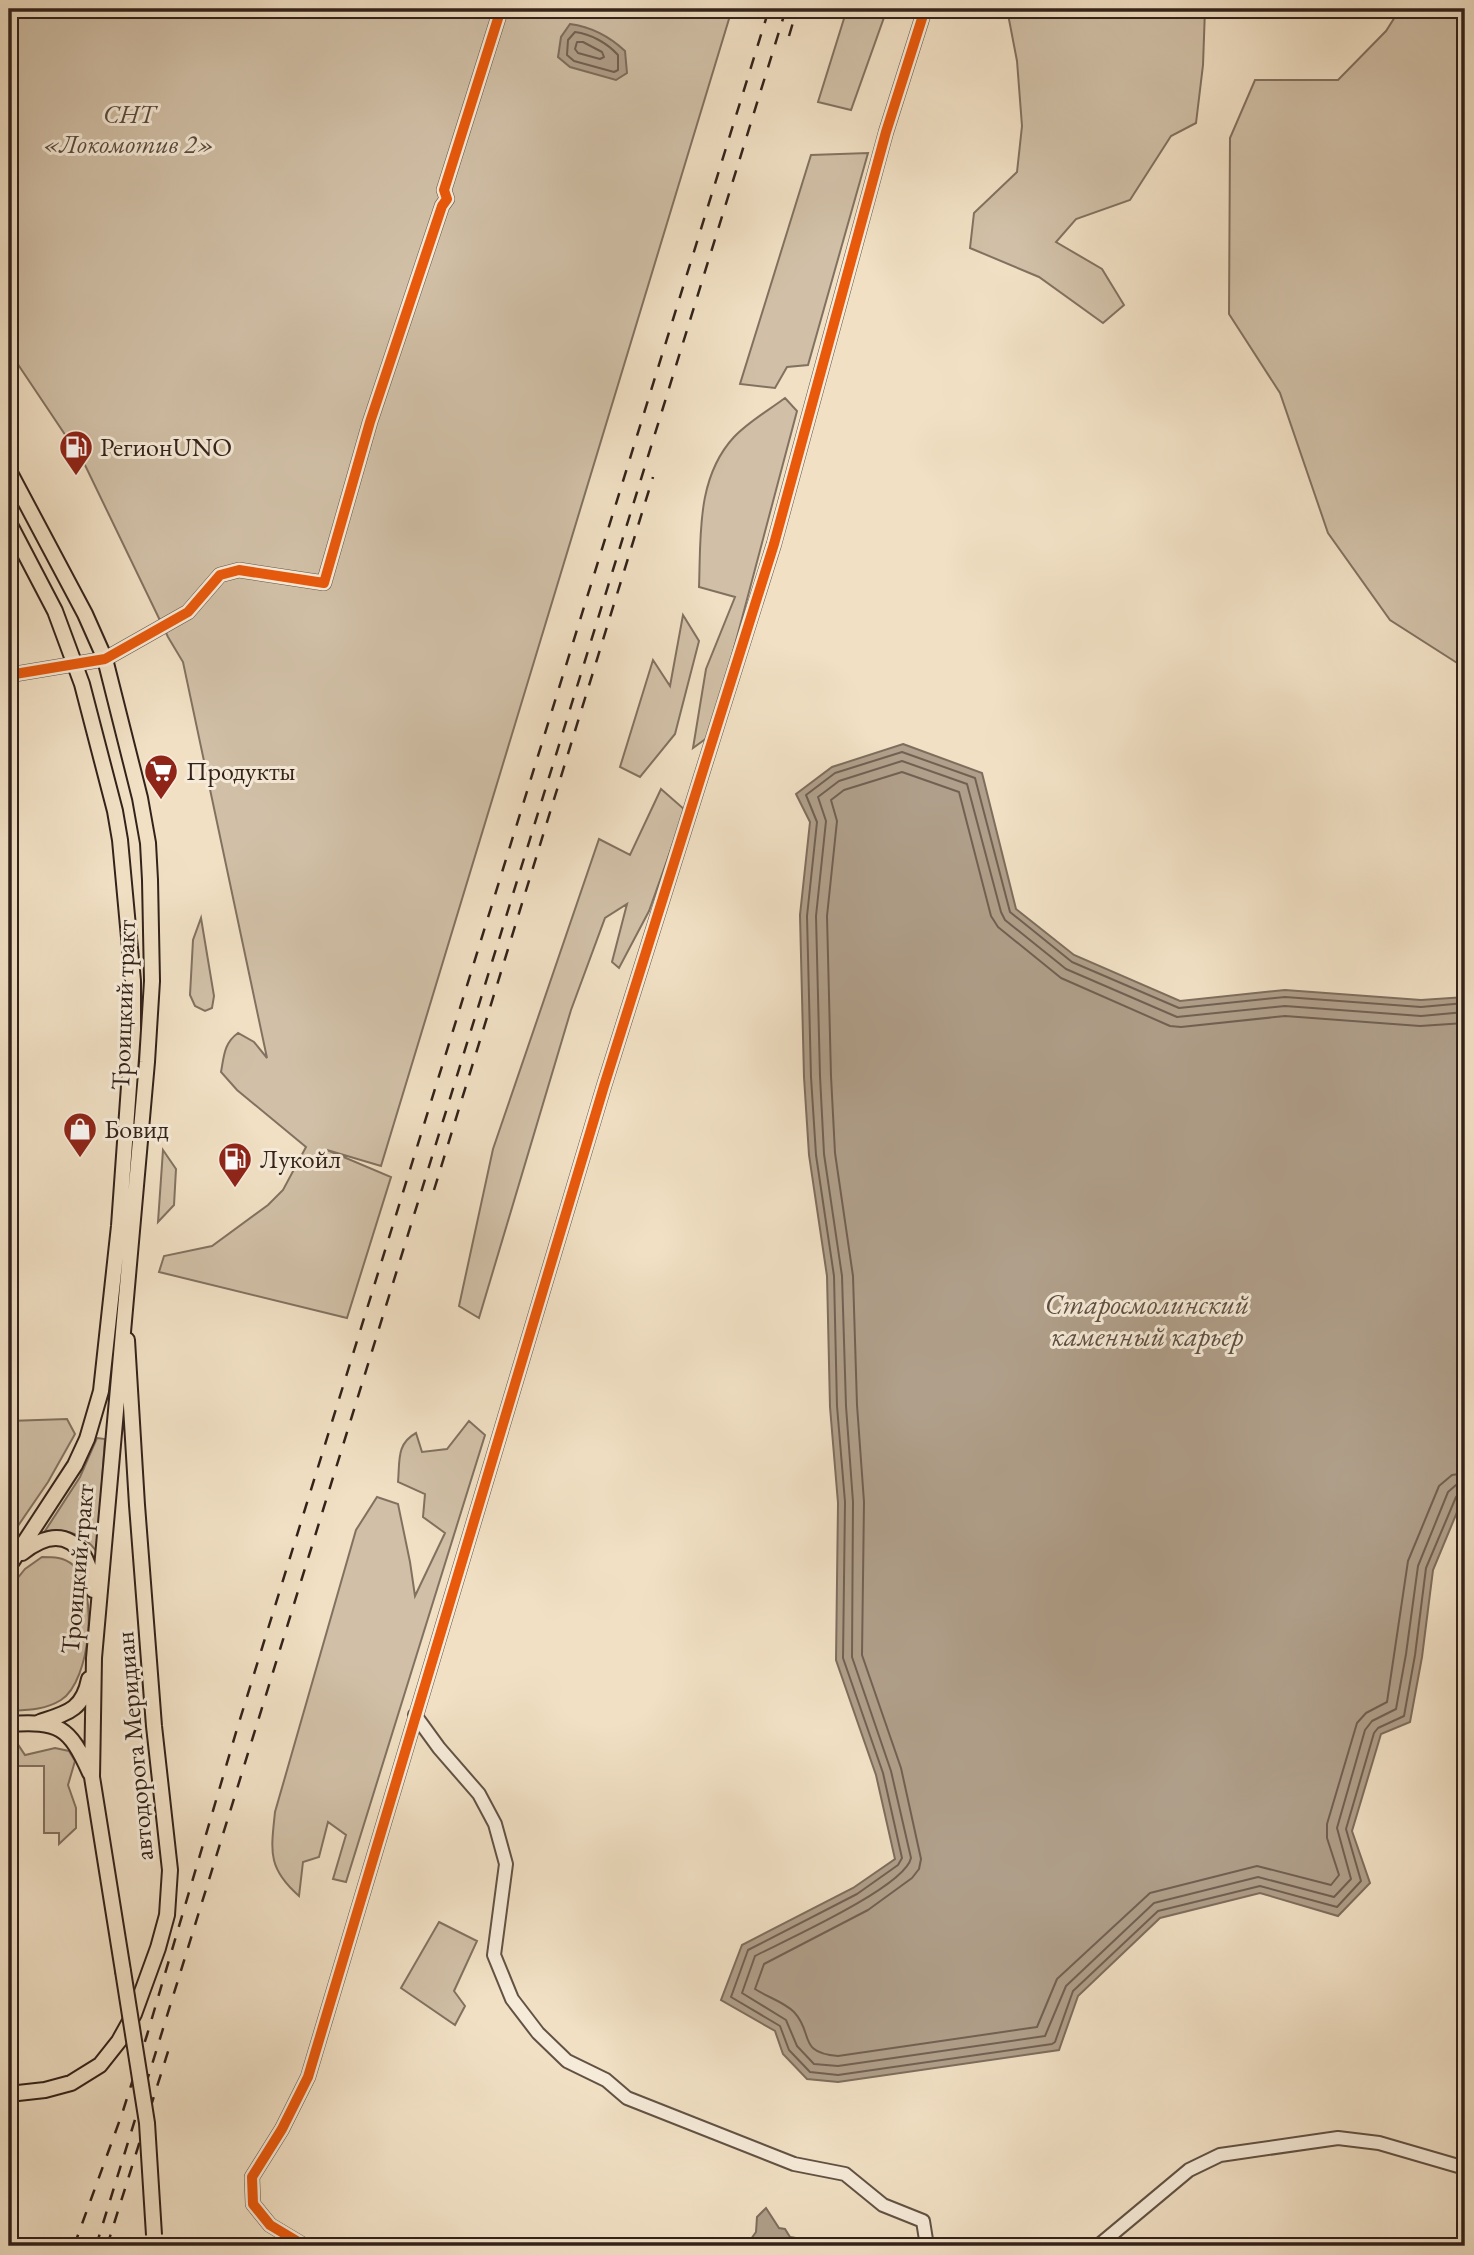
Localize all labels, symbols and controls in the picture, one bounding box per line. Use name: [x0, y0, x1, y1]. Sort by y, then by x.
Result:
park label: СНТ «Локомотив 2»: [43, 97, 215, 161]
fuel station icon: РегионUNO: [57, 428, 95, 477]
place label: РегионUNO: [100, 430, 232, 464]
supermarket icon: Продукты: [142, 752, 180, 801]
place label: Продукты: [186, 754, 296, 788]
street label: Троицкий тракт: [103, 919, 143, 1091]
shop icon: Бовид: [61, 1110, 99, 1159]
place label: Бовид: [104, 1112, 169, 1146]
fuel station icon: Лукойл: [216, 1140, 254, 1189]
place label: Лукойл: [260, 1142, 341, 1176]
water label: Старосмолинский каменный карьер: [1045, 1286, 1249, 1354]
street label: Троицкий тракт: [53, 1482, 101, 1655]
street label: автодорога Меридиан: [107, 1630, 161, 1862]

